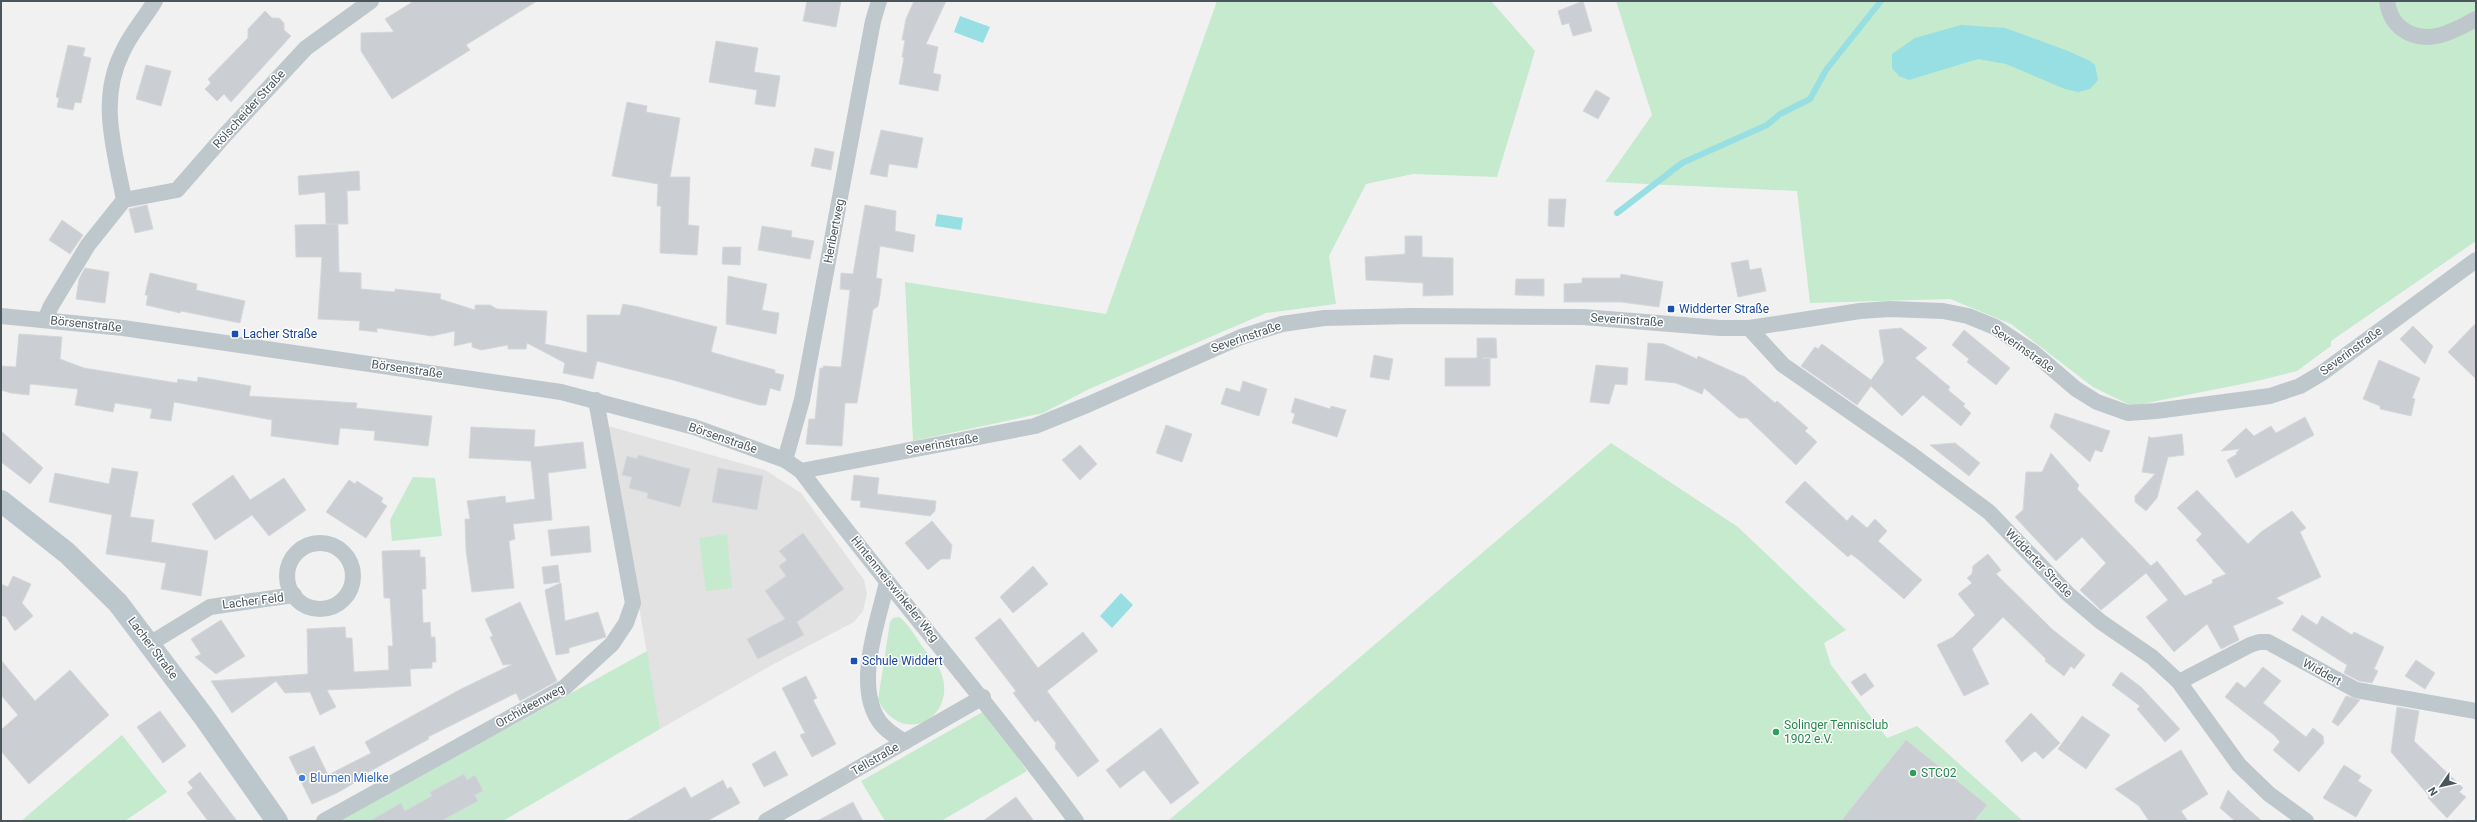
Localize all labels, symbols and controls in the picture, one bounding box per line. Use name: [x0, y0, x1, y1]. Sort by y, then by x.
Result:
street label: Rölscheider Straße: [210, 67, 288, 151]
street label: Heribertweg: [821, 198, 847, 264]
place label: Widderter Straße: [1679, 302, 1769, 316]
marker: Widderter Straße: [1666, 304, 1676, 314]
street label: Severinstraße: [1590, 310, 1664, 330]
street label: Börsenstraße: [50, 313, 122, 335]
street label: Severinstraße: [1209, 318, 1283, 356]
street label: Severinstraße: [1989, 322, 2057, 376]
street label: Severinstraße: [2317, 324, 2385, 378]
place label: Lacher Straße: [243, 327, 317, 341]
marker: Lacher Straße: [230, 329, 240, 339]
street label: Börsenstraße: [371, 357, 443, 381]
street label: Börsenstraße: [687, 420, 759, 456]
street label: Severinstraße: [905, 431, 979, 457]
street label: Widderter Straße: [2003, 526, 2075, 600]
street label: Hintenmeiswinkeler Weg: [848, 533, 942, 645]
street label: Lacher Feld: [221, 590, 285, 612]
street label: Lacher Straße: [125, 614, 181, 682]
place label: Schule Widdert: [862, 654, 943, 668]
marker: Schule Widdert: [849, 656, 859, 666]
street label: Widdert: [2300, 656, 2344, 688]
street label: Orchideenweg: [493, 681, 567, 731]
place label: Solinger Tennisclub 1902 e.V.: [1784, 718, 1888, 746]
marker: Solinger Tennisclub 1902 e.V.: [1771, 727, 1781, 737]
street label: Tellstraße: [849, 740, 901, 778]
place label: STC02: [1921, 766, 1957, 780]
north arrow: [2421, 766, 2461, 806]
marker: STC02: [1908, 768, 1918, 778]
place label: Blumen Mielke: [310, 771, 389, 785]
marker: Blumen Mielke: [297, 773, 307, 783]
text: N: [2425, 784, 2441, 798]

